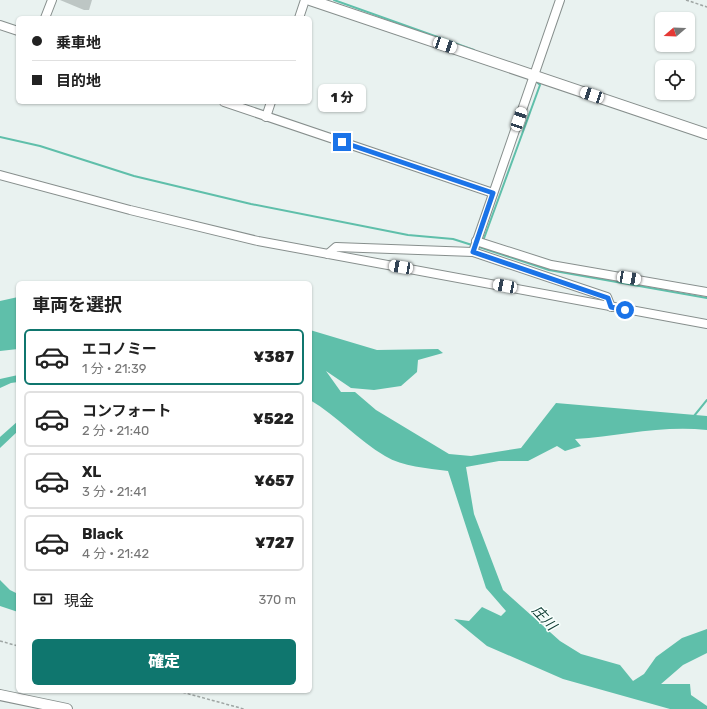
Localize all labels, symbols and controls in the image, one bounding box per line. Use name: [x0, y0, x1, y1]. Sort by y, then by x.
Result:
north arrow: [655, 12, 695, 52]
map controls: [655, 12, 695, 100]
text: 乗車地: [56, 34, 101, 52]
car: [432, 35, 458, 55]
button: locate: [655, 60, 695, 100]
text: 目的地: [56, 72, 101, 90]
callout: 1 分: [318, 84, 366, 112]
car: [579, 85, 605, 105]
text: 1 分: [331, 90, 353, 105]
car: [509, 106, 529, 132]
route end: [333, 133, 351, 151]
car: [388, 259, 414, 275]
car: [616, 270, 642, 286]
car: [492, 278, 518, 294]
text: 車両を選択: [32, 294, 122, 316]
route start: [616, 301, 634, 319]
icon: car: [34, 339, 70, 375]
text: エコノミー: [82, 340, 157, 358]
text: ¥387: [254, 348, 294, 366]
text: 1 分 · 21:39: [82, 361, 146, 376]
icon: car: [34, 401, 70, 437]
text: コンフォート: [82, 402, 172, 420]
text: ¥522: [253, 410, 294, 428]
text: 2 分 · 21:40: [82, 423, 149, 438]
icon: car: [34, 463, 70, 499]
text: XL: [82, 463, 101, 481]
text: ¥657: [254, 472, 294, 490]
text: 3 分 · 21:41: [82, 484, 147, 499]
icon: car: [34, 525, 70, 561]
text: Black: [82, 525, 123, 543]
text: ¥727: [255, 534, 294, 552]
text: 4 分 · 21:42: [82, 546, 149, 561]
icon: cash: [32, 588, 54, 610]
text: 現金: [64, 592, 94, 610]
text: 370 m: [259, 592, 296, 607]
water label: 庄川: [528, 602, 561, 635]
button: 確定: [32, 639, 296, 685]

